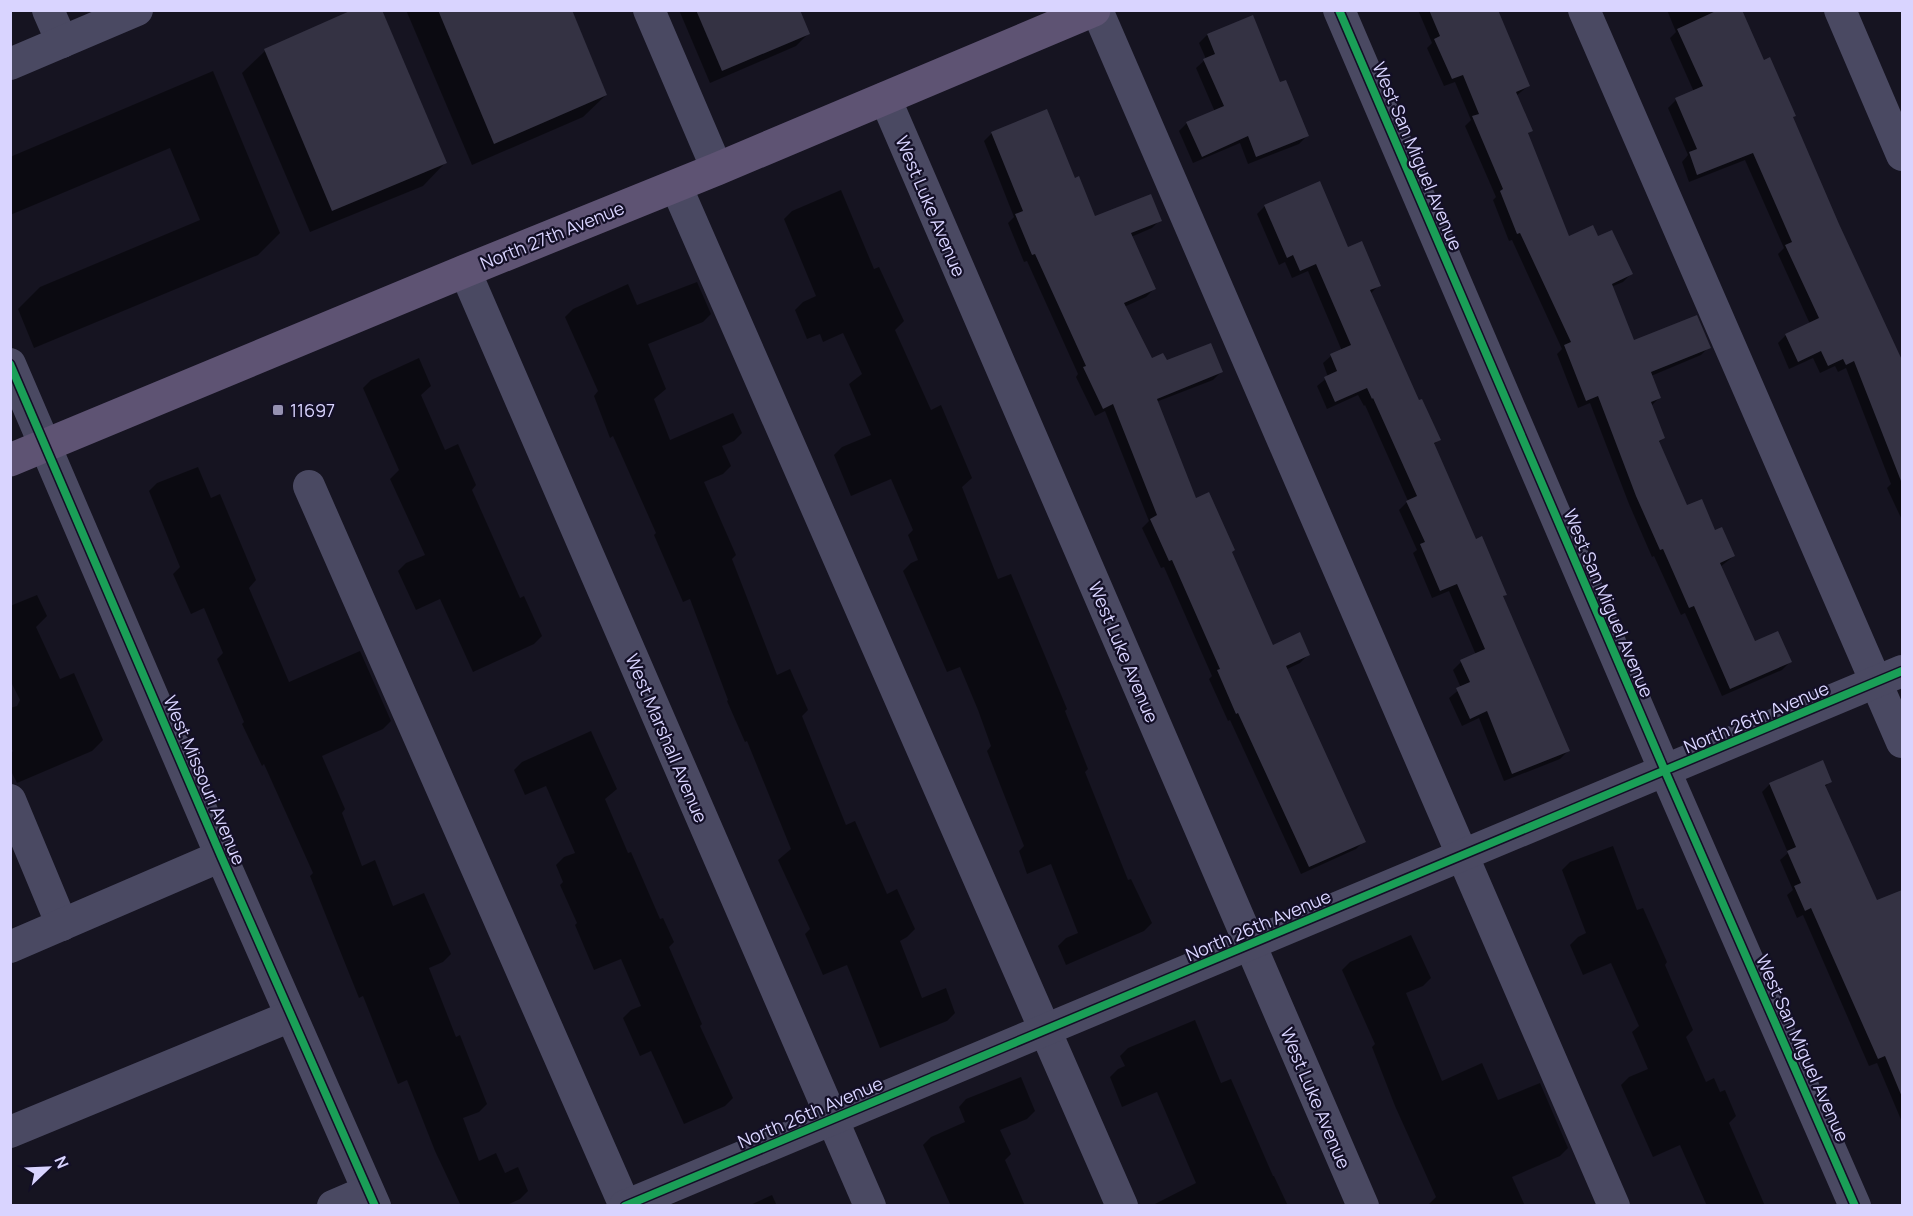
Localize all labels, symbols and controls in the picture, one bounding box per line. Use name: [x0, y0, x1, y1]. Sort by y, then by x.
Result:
street label: West San Miguel Avenue: [1367, 58, 1469, 254]
street label: West Luke Avenue: [890, 132, 972, 280]
street label: North 27th Avenue: [476, 195, 628, 275]
place label: 11697: [290, 398, 335, 422]
marker: 11697: [271, 403, 285, 417]
street label: West San Miguel Avenue: [1558, 505, 1660, 701]
street label: West Luke Avenue: [1083, 578, 1165, 726]
street label: West Marshall Avenue: [620, 650, 714, 826]
street label: North 26th Avenue: [1680, 676, 1832, 758]
street label: West Missouri Avenue: [158, 692, 252, 868]
street label: North 26th Avenue: [1182, 884, 1334, 966]
street label: West San Miguel Avenue: [1751, 951, 1855, 1145]
street label: West Luke Avenue: [1275, 1024, 1357, 1172]
street label: North 26th Avenue: [734, 1071, 886, 1153]
north arrow: [18, 1138, 78, 1198]
text: N: [49, 1153, 74, 1172]

